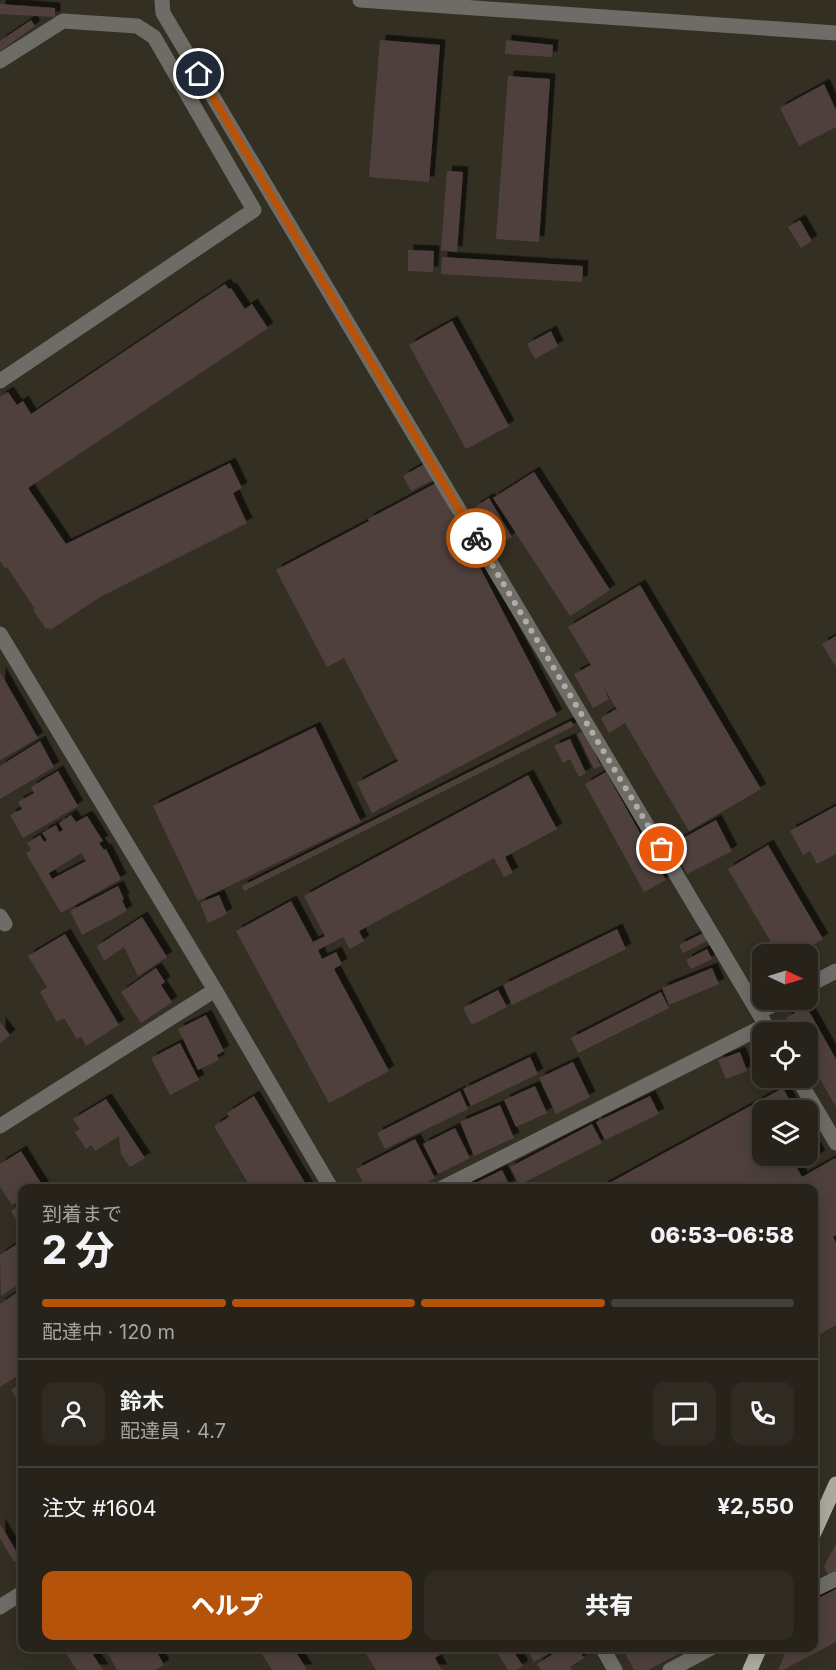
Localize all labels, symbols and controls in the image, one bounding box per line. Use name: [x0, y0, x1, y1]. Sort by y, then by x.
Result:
pin: [173, 48, 224, 99]
icon: home: [182, 57, 215, 90]
courier: [446, 508, 506, 568]
icon: bike: [460, 522, 493, 555]
pin: [636, 823, 687, 874]
icon: bag: [645, 832, 678, 865]
north arrow: [752, 944, 818, 1010]
map controls: [752, 944, 818, 1166]
button: locate: [752, 1022, 818, 1088]
button: layers: [752, 1100, 818, 1166]
text: 到着まで: [42, 1202, 122, 1226]
text: 06:53–06:58: [650, 1222, 794, 1248]
text: 2 分: [42, 1226, 114, 1273]
text: 配達中 · 120 m: [42, 1320, 175, 1344]
button: person: [42, 1382, 105, 1445]
button: chat: [653, 1382, 716, 1445]
button: phone: [731, 1382, 794, 1445]
text: 鈴木: [120, 1388, 164, 1414]
text: 配達員 · 4.7: [120, 1419, 226, 1443]
text: ¥2,550: [717, 1493, 794, 1519]
text: 注文 #1604: [42, 1495, 157, 1521]
button: ヘルプ: [42, 1571, 412, 1640]
button: 共有: [424, 1571, 794, 1640]

